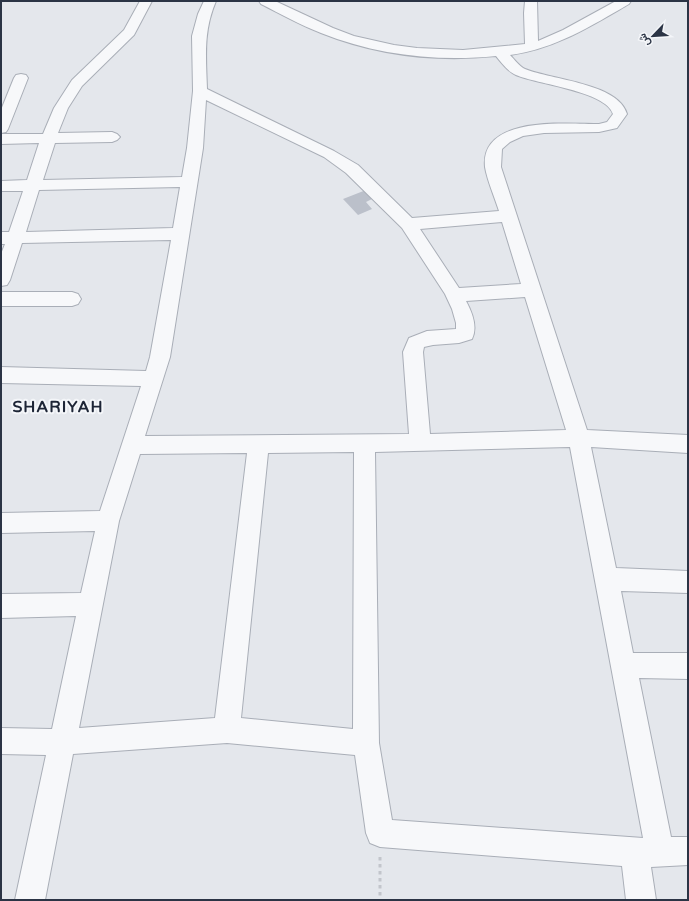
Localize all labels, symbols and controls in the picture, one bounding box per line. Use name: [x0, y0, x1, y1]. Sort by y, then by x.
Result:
north arrow: [633, 16, 673, 56]
text: ش: [636, 31, 653, 49]
district label: SHARIYAH: [12, 397, 104, 417]

